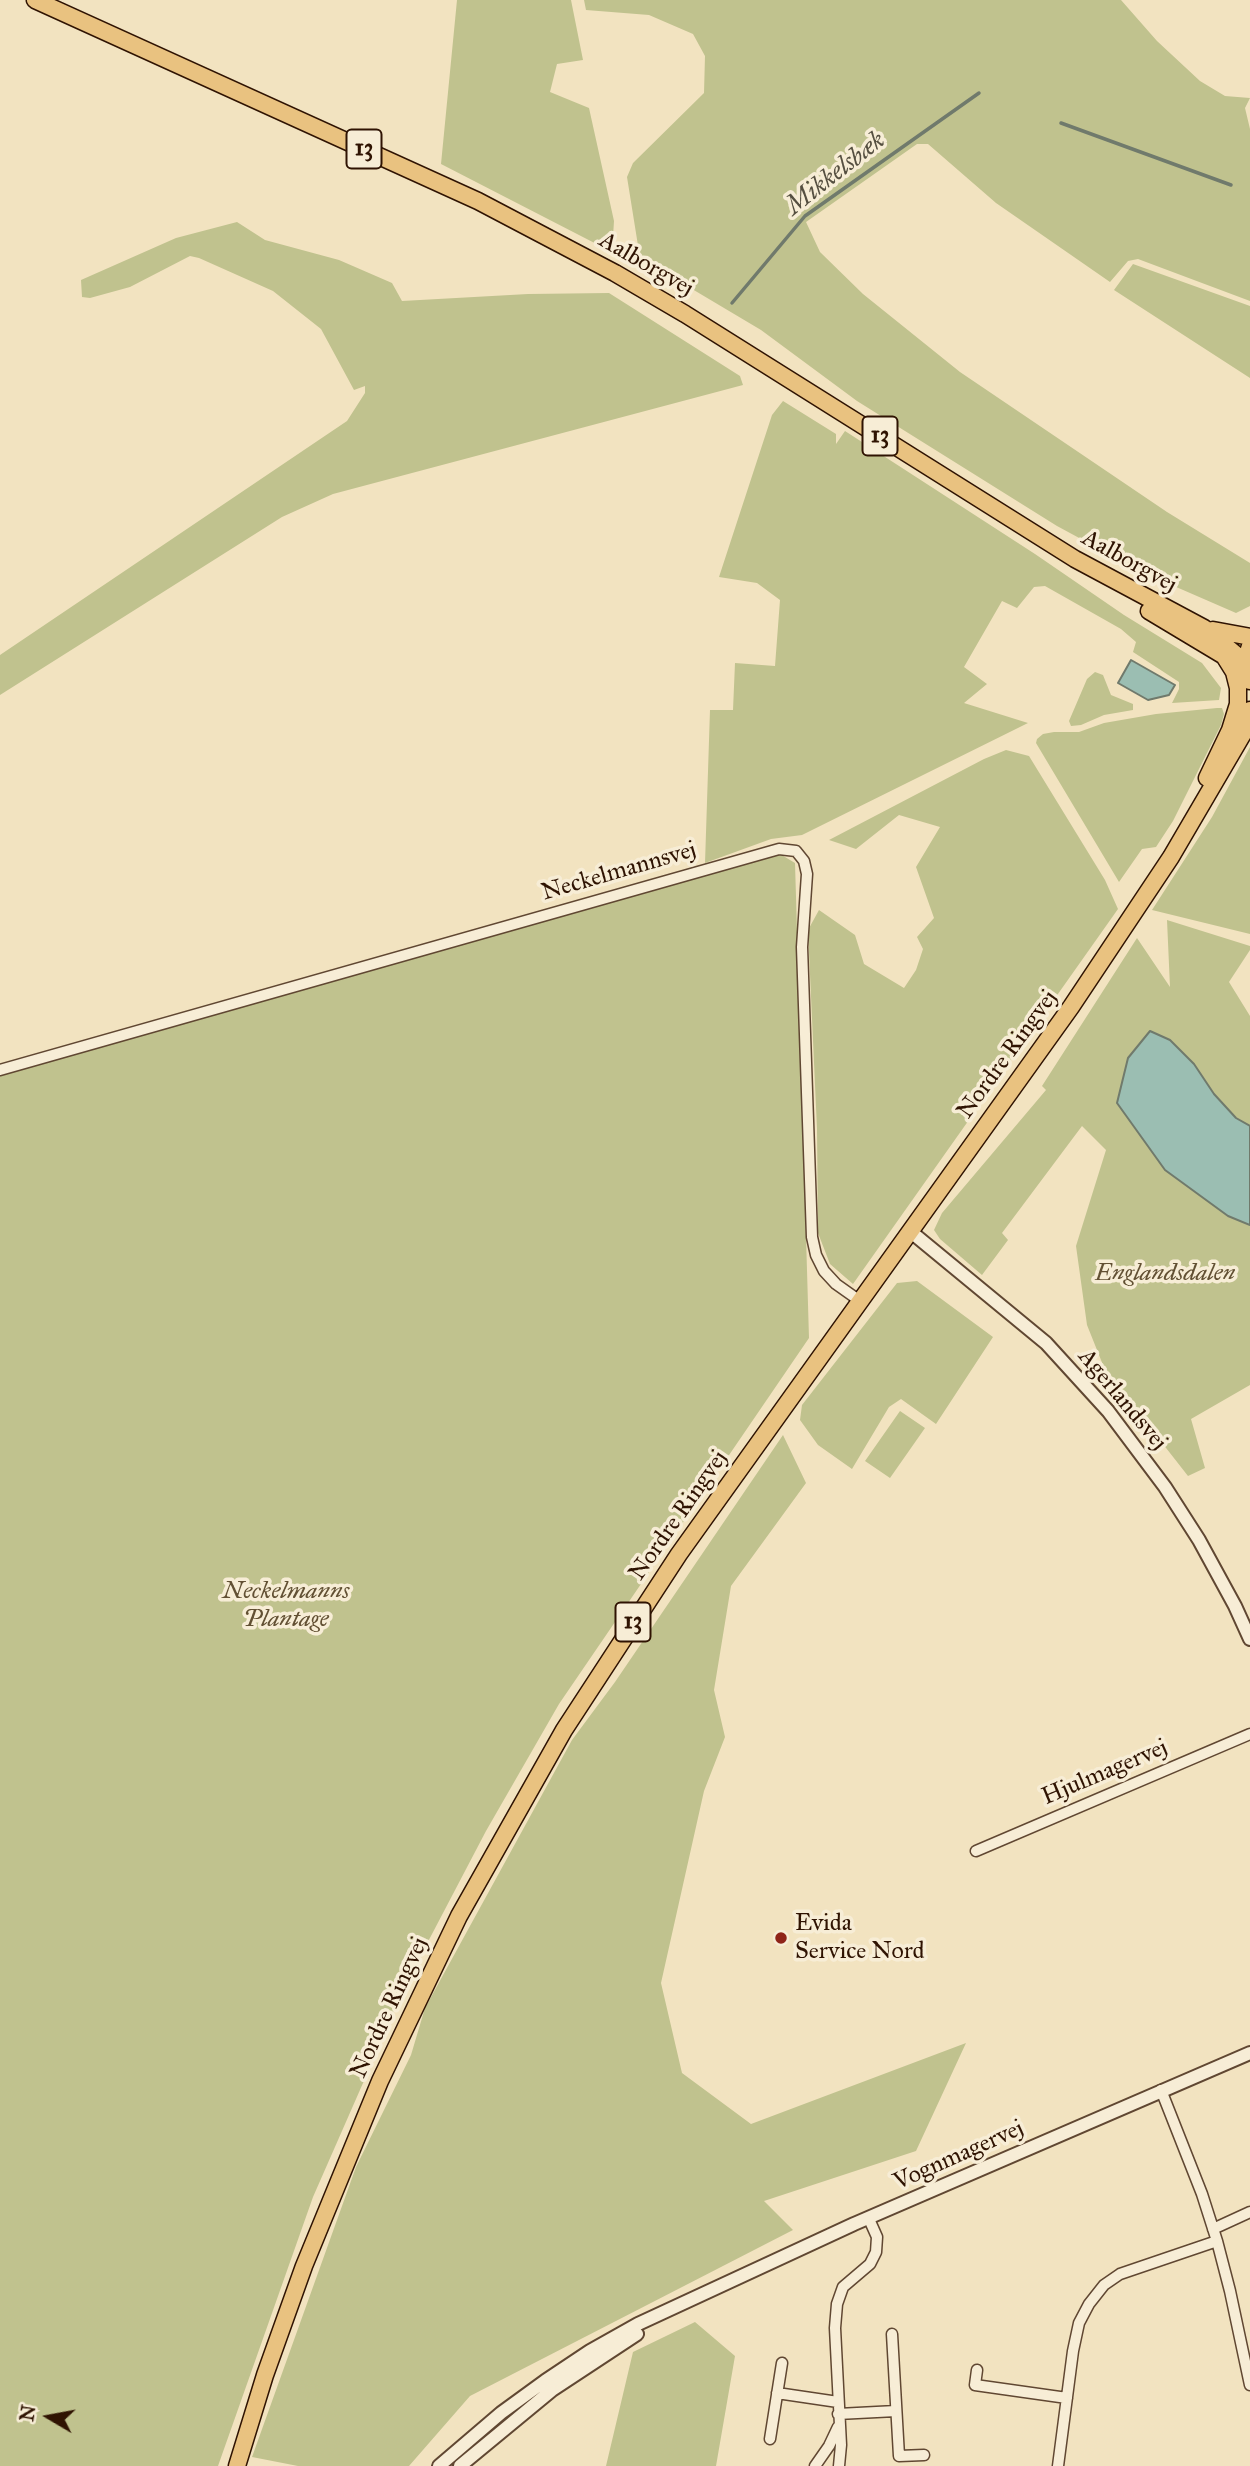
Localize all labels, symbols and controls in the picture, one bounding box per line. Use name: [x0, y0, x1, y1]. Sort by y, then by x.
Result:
water label: Mikkelsbæk: [780, 125, 892, 223]
road number: 13: [346, 130, 382, 168]
street label: Aalborgvej: [594, 226, 698, 304]
road number: 13: [862, 416, 898, 456]
street label: Aalborgvej: [1076, 524, 1182, 600]
street label: Neckelmannsvej: [538, 836, 700, 908]
street label: Nordre Ringvej: [952, 985, 1064, 1125]
park label: Englandsdalen: [1095, 1260, 1235, 1288]
street label: Agerlandsvej: [1071, 1343, 1173, 1457]
street label: Nordre Ringvej: [624, 1445, 734, 1587]
park label: Neckelmanns Plantage: [223, 1578, 349, 1634]
road number: 13: [616, 1602, 650, 1642]
street label: Hjulmagervej: [1038, 1734, 1172, 1812]
place label: Evida Service Nord: [795, 1910, 925, 1966]
marker: Evida Service Nord: [773, 1930, 789, 1946]
street label: Nordre Ringvej: [345, 1933, 435, 2083]
street label: Vognmagervej: [889, 2115, 1029, 2197]
north arrow: [14, 2382, 84, 2452]
text: N: [15, 2403, 41, 2423]

